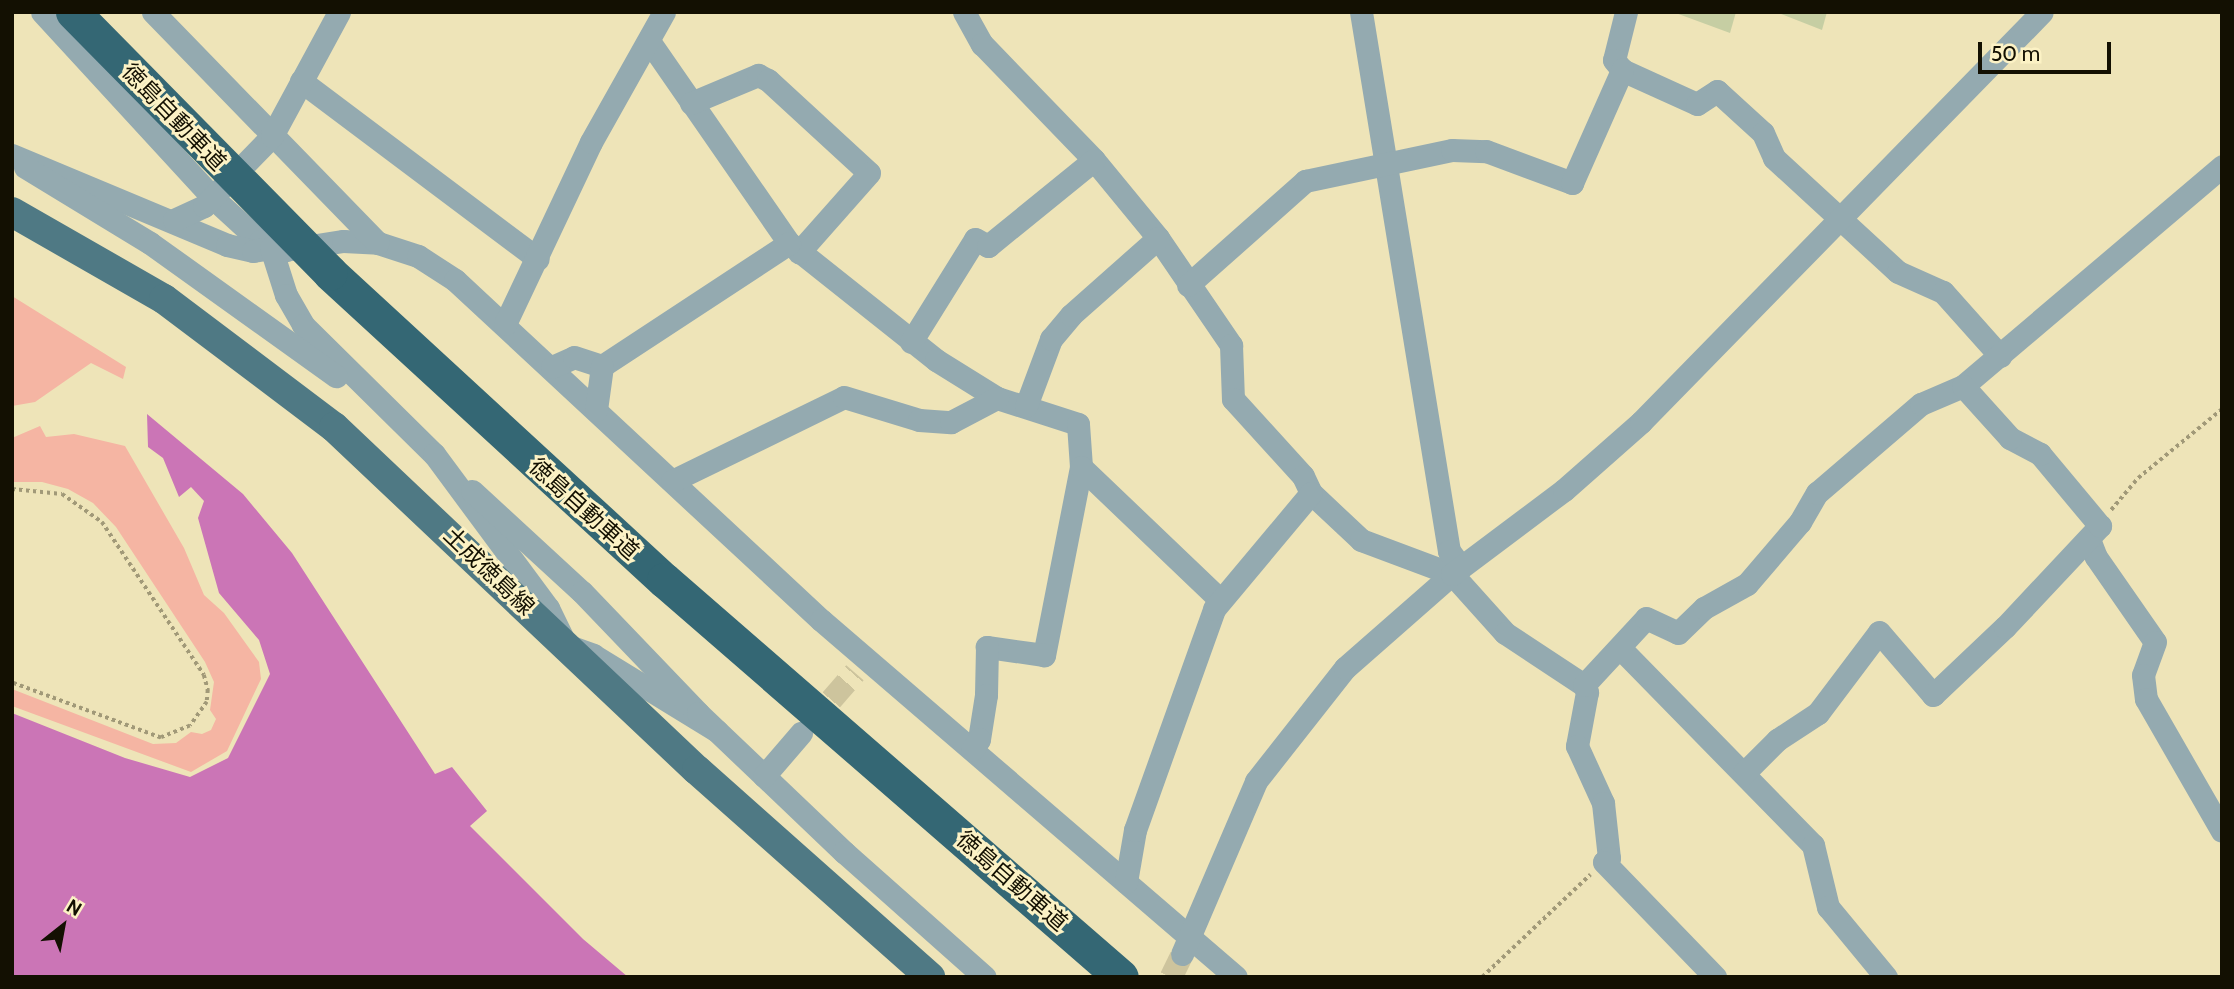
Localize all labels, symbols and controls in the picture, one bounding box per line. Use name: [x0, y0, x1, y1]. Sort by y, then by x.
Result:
scale bar: [1982, 28, 2115, 72]
text: 50 m: [1991, 41, 2040, 66]
street label: 徳島自動車道: [116, 58, 232, 176]
street label: 徳島自動車道: [523, 453, 645, 565]
street label: 土成徳島線: [438, 521, 540, 621]
street label: 徳島自動車道: [951, 825, 1073, 937]
north arrow: [28, 891, 98, 961]
text: N: [62, 894, 86, 921]

